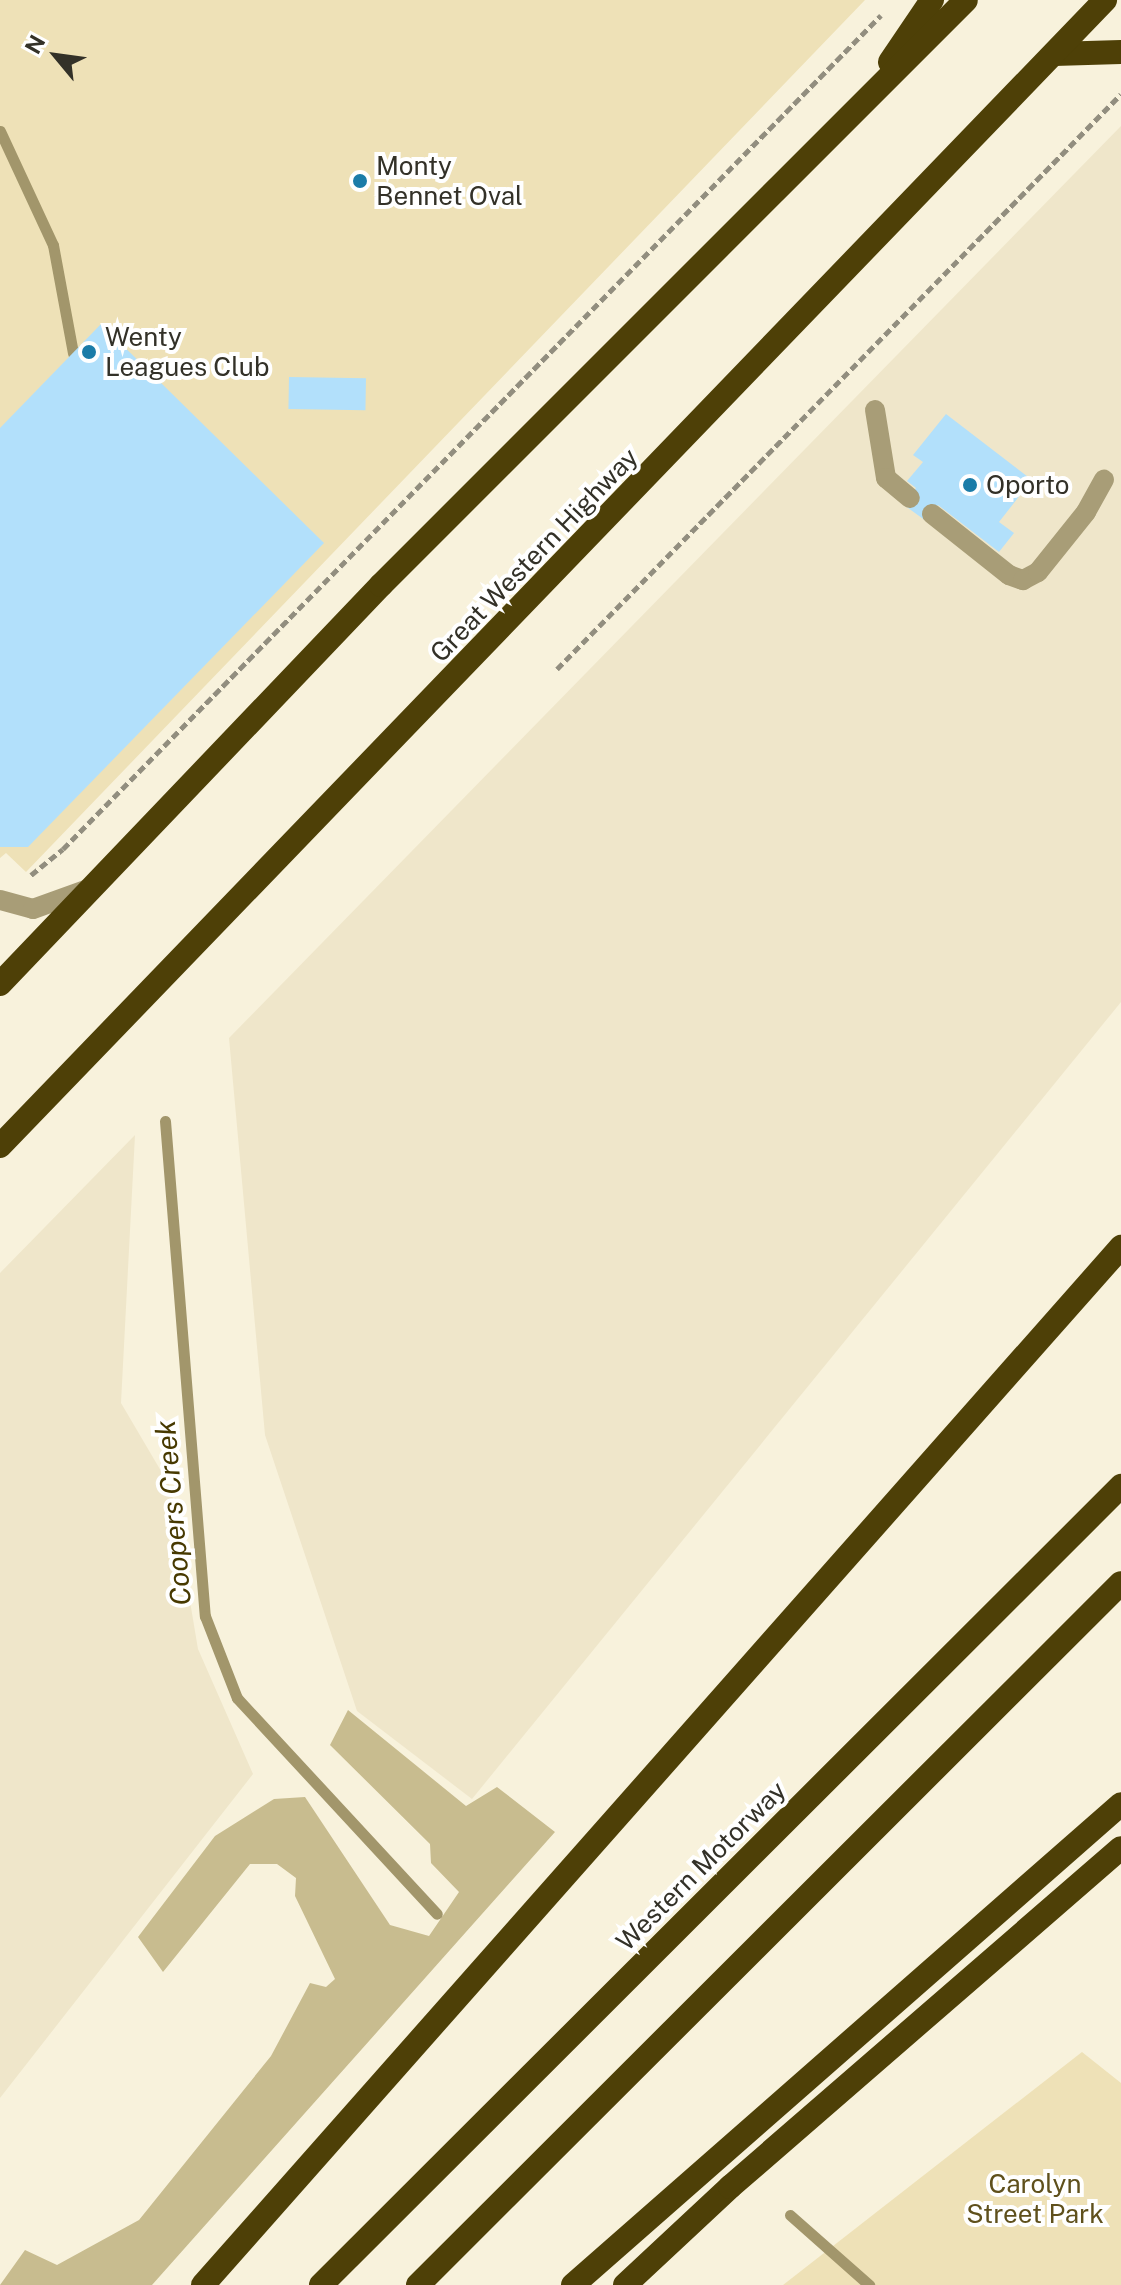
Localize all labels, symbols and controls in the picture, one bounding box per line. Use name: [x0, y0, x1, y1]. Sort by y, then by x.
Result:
north arrow: [16, 16, 96, 96]
text: N: [19, 31, 51, 58]
place label: Monty Bennet Oval: [376, 150, 523, 212]
marker: Monty Bennet Oval: [351, 172, 369, 190]
place label: Wenty Leagues Club: [105, 321, 270, 382]
marker: Wenty Leagues Club: [80, 343, 98, 361]
street label: Great Western Highway: [424, 441, 644, 669]
place label: Oporto: [986, 469, 1069, 501]
marker: Oporto: [961, 476, 979, 494]
water label: Coopers Creek: [148, 1419, 198, 1607]
street label: Western Motorway: [610, 1775, 792, 1957]
park label: Carolyn Street Park: [966, 2168, 1104, 2230]

